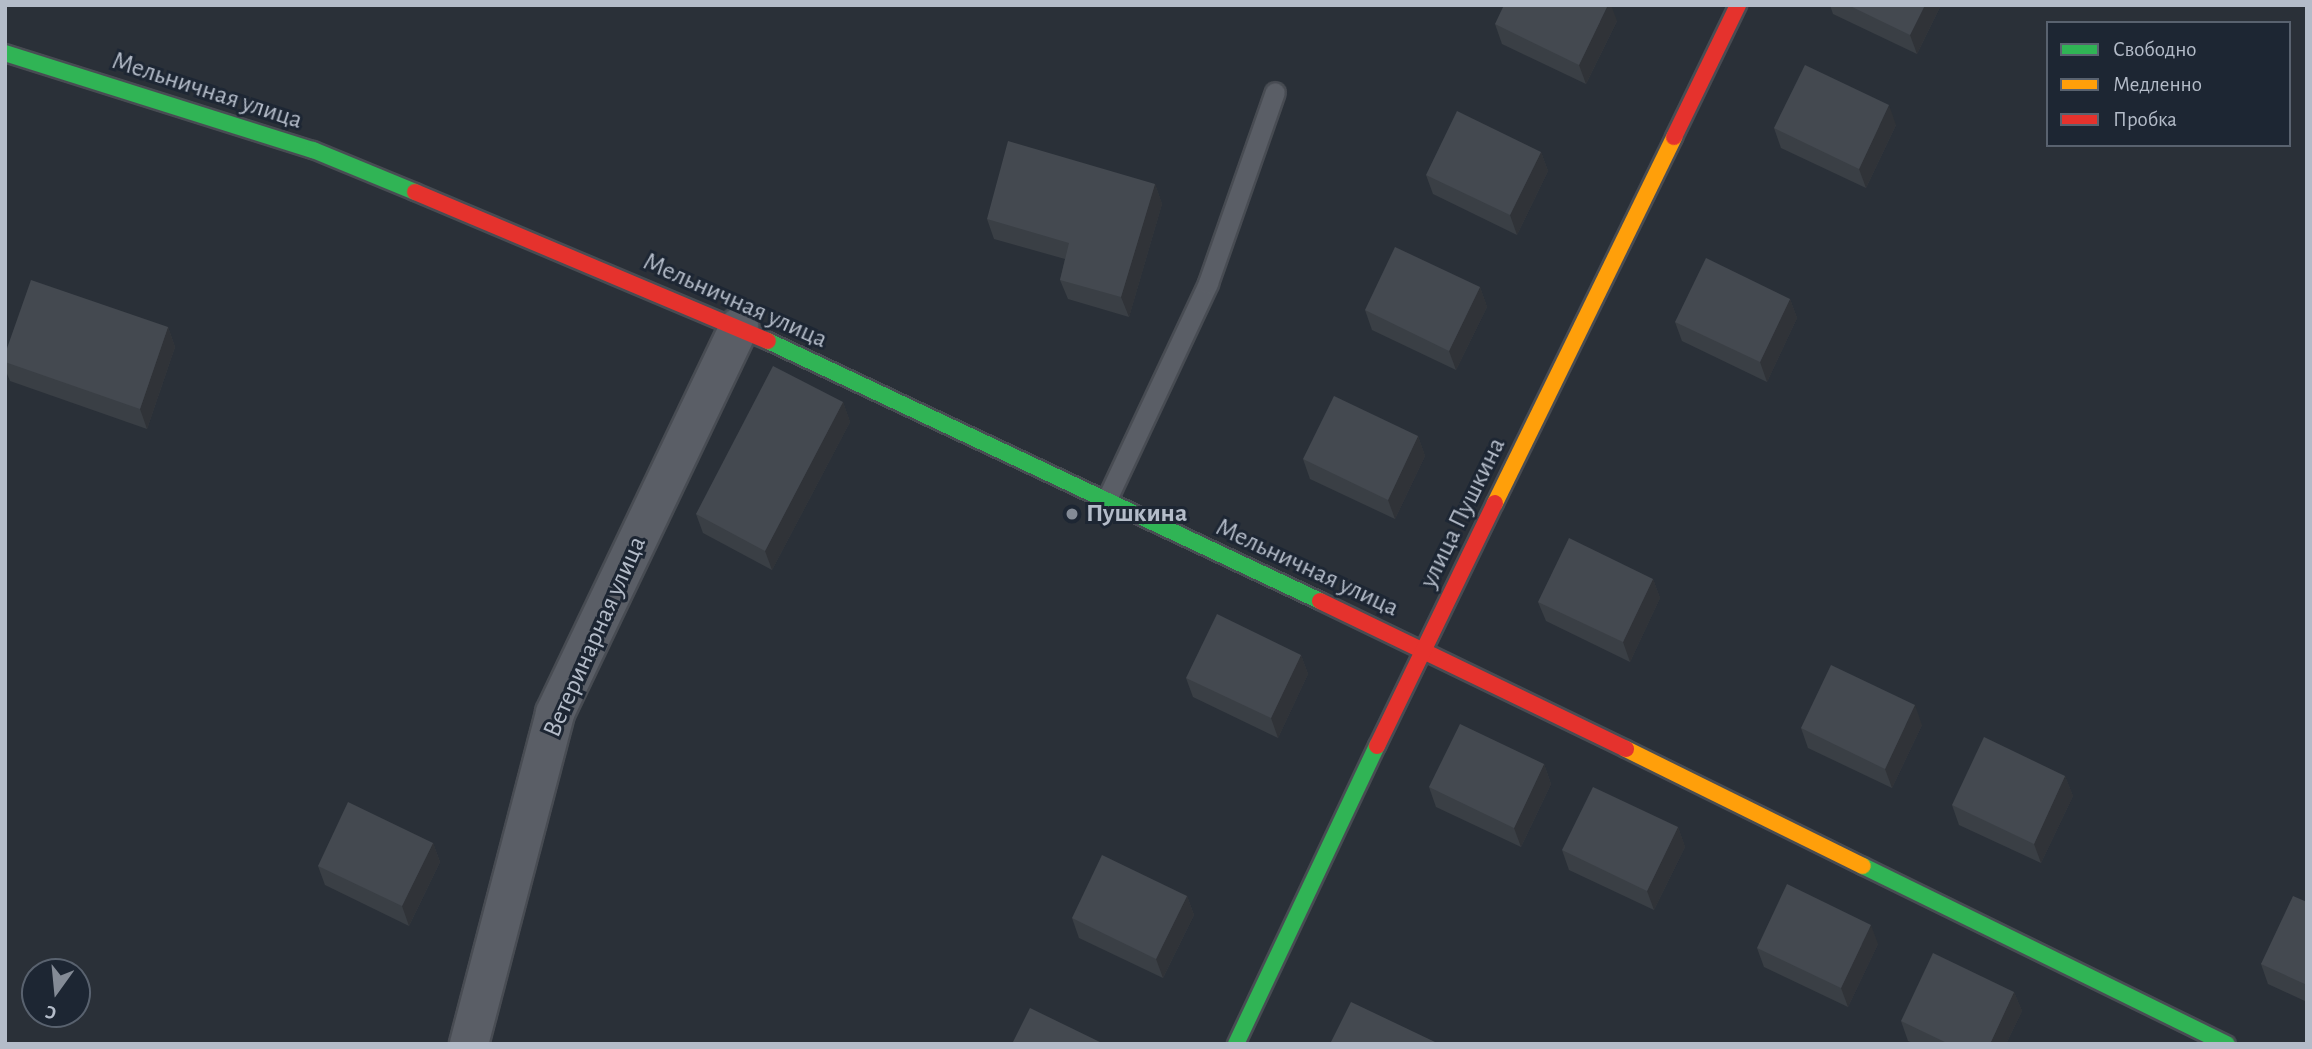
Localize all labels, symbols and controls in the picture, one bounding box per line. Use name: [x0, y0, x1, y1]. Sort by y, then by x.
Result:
legend: [2046, 21, 2291, 147]
text: Свободно: [2113, 39, 2197, 60]
street label: Мельничная улица: [108, 46, 306, 136]
text: Медленно: [2113, 74, 2202, 95]
text: Пробка: [2113, 109, 2177, 130]
street label: Мельничная улица: [638, 246, 832, 356]
street label: улица Пушкина: [1413, 433, 1513, 593]
place label: Пушкина: [1086, 498, 1187, 530]
marker: Пушкина: [1064, 506, 1080, 522]
street label: Мельничная улица: [1210, 512, 1404, 624]
street label: Ветеринарная улица: [537, 532, 653, 742]
north arrow: [21, 958, 91, 1028]
text: С: [43, 1001, 58, 1022]

